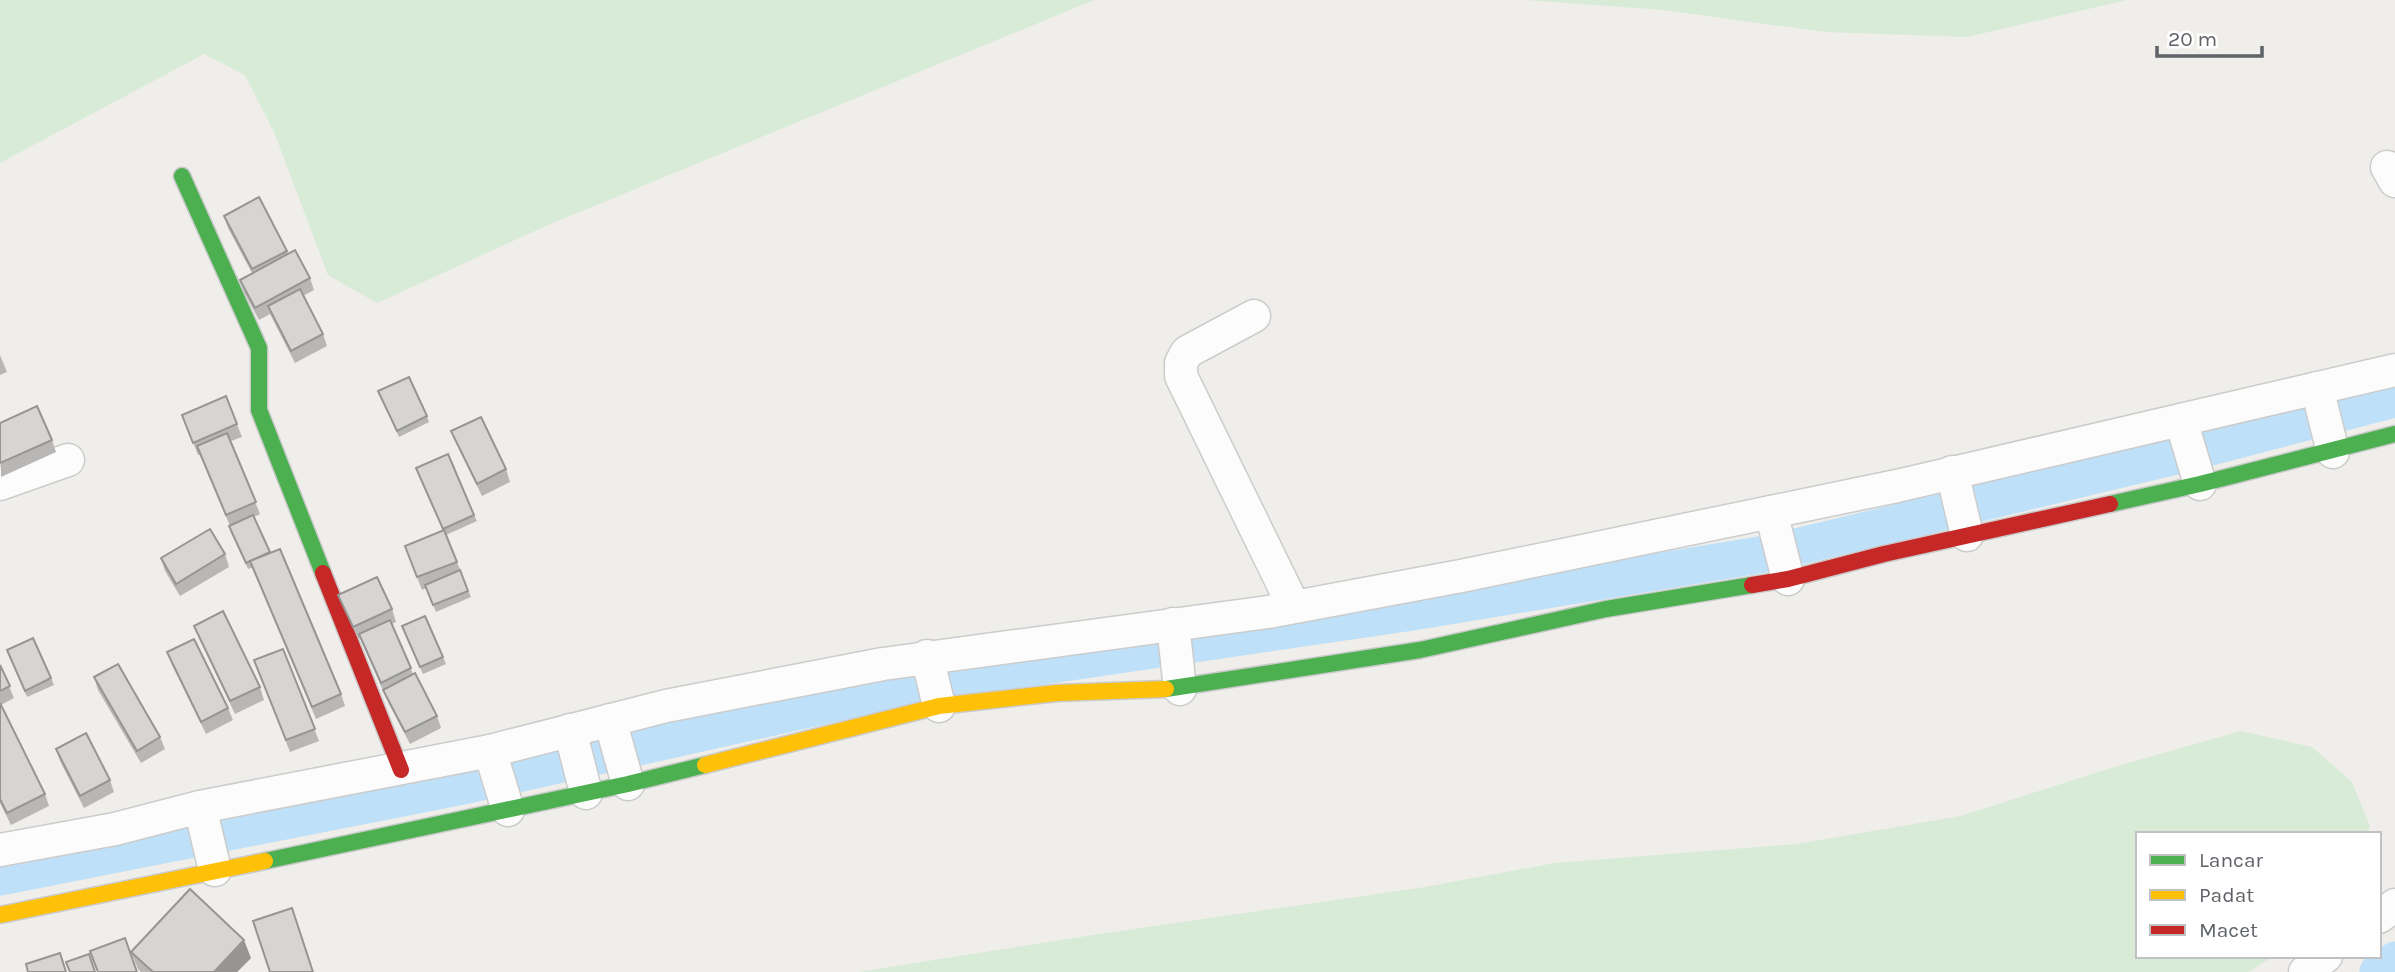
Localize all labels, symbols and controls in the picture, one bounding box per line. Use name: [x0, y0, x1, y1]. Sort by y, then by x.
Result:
scale bar: [2157, 14, 2262, 58]
text: 20 m: [2168, 27, 2217, 51]
legend: [2136, 832, 2381, 958]
text: Lancar: [2199, 848, 2263, 872]
text: Padat: [2199, 883, 2254, 907]
text: Macet: [2199, 918, 2258, 942]

